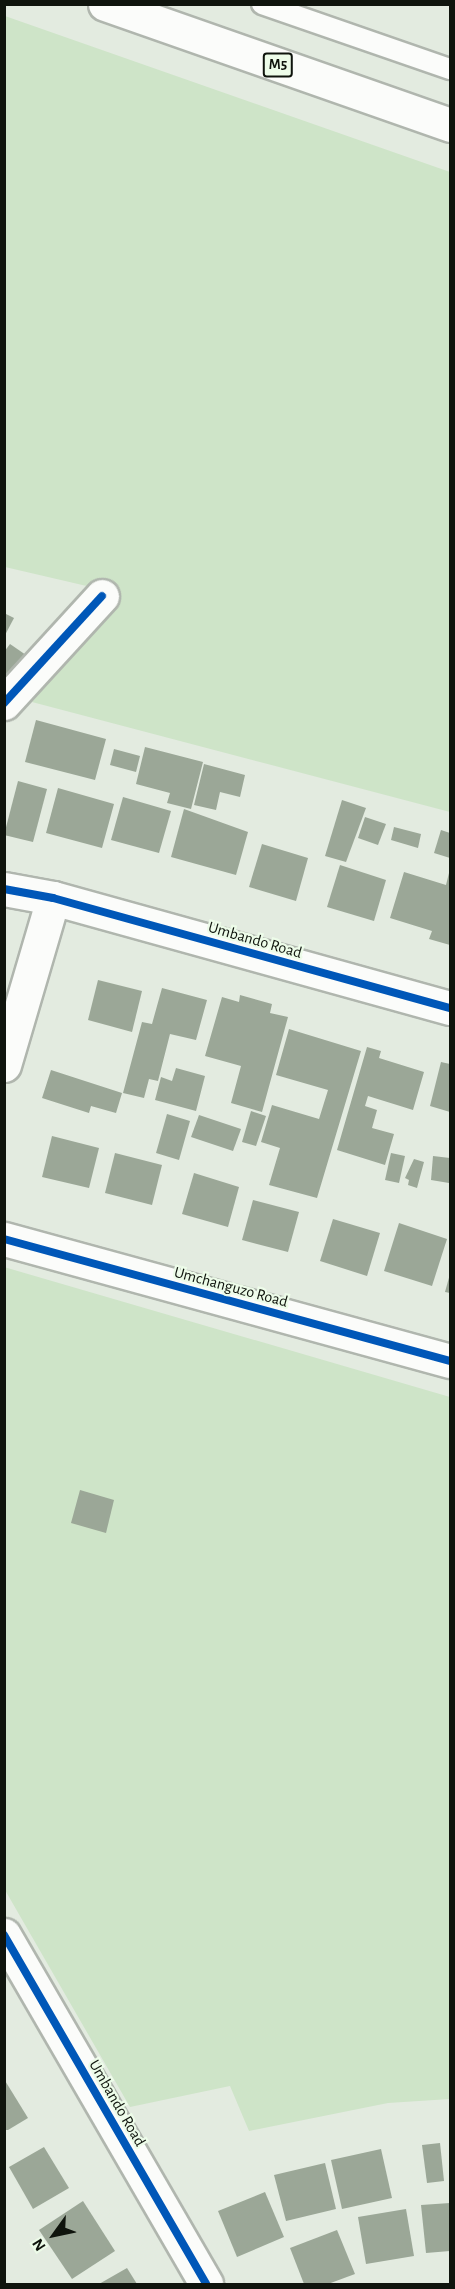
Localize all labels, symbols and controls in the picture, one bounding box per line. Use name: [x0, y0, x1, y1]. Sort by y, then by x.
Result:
road number: M5: [262, 53, 294, 77]
street label: Umbando Road: [206, 917, 304, 963]
street label: Umchanguzo Road: [172, 1263, 290, 1311]
street label: Umbando Road: [84, 2056, 150, 2150]
north arrow: [24, 2205, 84, 2265]
text: N: [29, 2236, 49, 2254]

